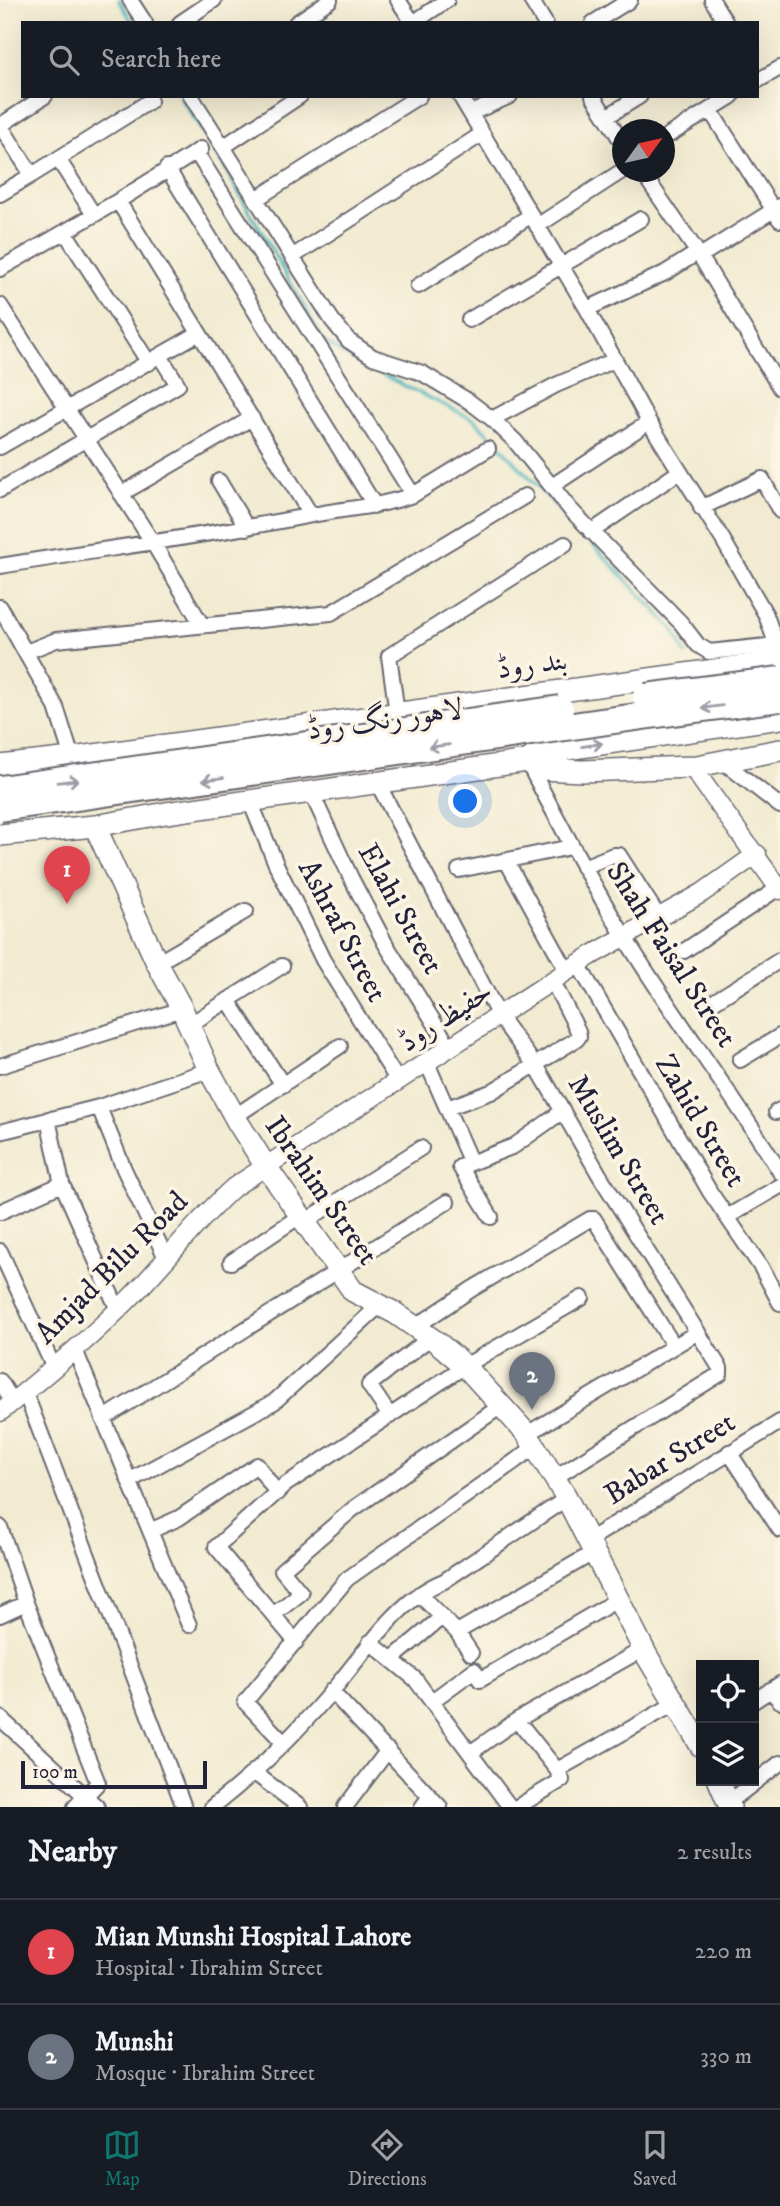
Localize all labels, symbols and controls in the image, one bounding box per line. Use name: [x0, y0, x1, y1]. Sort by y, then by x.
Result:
search box: [21, 21, 759, 98]
icon: search: [45, 41, 83, 79]
text: Search here: [101, 43, 221, 76]
north arrow: [612, 119, 675, 182]
street label: بند روڈ: [495, 642, 569, 688]
street label: لاہور رنگ روڈ: [304, 689, 465, 749]
one-way arrow: [701, 700, 724, 713]
one-way arrow: [580, 738, 603, 751]
one-way arrow: [428, 739, 450, 752]
one-way arrow: [203, 772, 225, 785]
one-way arrow: [56, 774, 79, 787]
your location: [448, 784, 482, 818]
street label: Elahi Street: [349, 837, 451, 981]
pin: 1: [44, 846, 90, 904]
street label: Ashraf Street: [289, 854, 395, 1008]
street label: Shah Faisal Street: [597, 855, 745, 1055]
street label: حفیظ روڈ: [392, 973, 500, 1061]
street label: Zahid Street: [646, 1048, 754, 1194]
street label: Muslim Street: [559, 1068, 677, 1232]
street label: Ibrahim Street: [256, 1109, 386, 1273]
street label: Amjad Bilu Road: [28, 1184, 196, 1352]
pin: 2: [509, 1352, 555, 1410]
street label: Babar Street: [598, 1404, 742, 1514]
map controls: [696, 1660, 759, 1786]
button: locate: [696, 1660, 759, 1723]
button: layers: [696, 1723, 759, 1786]
scale bar: [21, 1758, 206, 1790]
text: 100 m: [32, 1761, 78, 1784]
text: Nearby: [28, 1834, 117, 1871]
text: 2 results: [677, 1838, 752, 1867]
text: Mian Munshi Hospital Lahore: [95, 1921, 411, 1954]
text: 1: [47, 1937, 55, 1966]
text: 220 m: [695, 1937, 752, 1966]
text: Hospital · Ibrahim Street: [95, 1954, 323, 1983]
text: Munshi: [95, 2026, 174, 2059]
text: 2: [45, 2042, 57, 2071]
text: 330 m: [700, 2042, 752, 2071]
text: Mosque · Ibrahim Street: [95, 2059, 315, 2088]
tab: Map: [103, 2126, 141, 2191]
tab: Directions: [348, 2126, 427, 2191]
tab: Saved: [633, 2126, 677, 2191]

